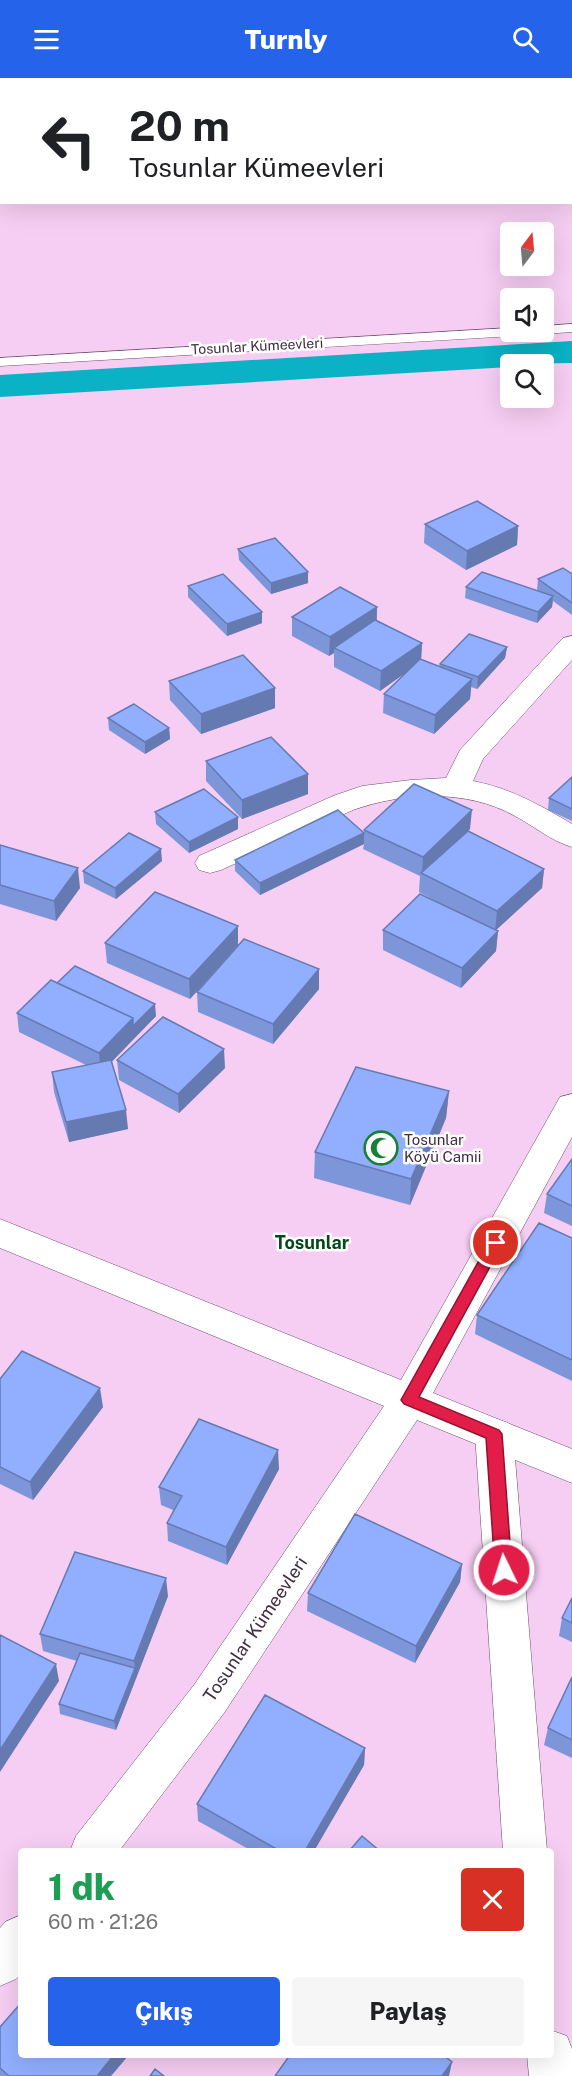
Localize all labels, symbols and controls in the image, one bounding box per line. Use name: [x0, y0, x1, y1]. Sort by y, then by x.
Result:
icon: menu: [30, 23, 63, 56]
text: Turnly: [244, 23, 328, 55]
icon: search: [509, 23, 542, 56]
text: 20 m: [129, 101, 230, 150]
icon: left: [30, 102, 108, 180]
text: Tosunlar Kümeevleri: [129, 151, 384, 183]
north arrow: [500, 222, 554, 276]
map controls: [500, 222, 554, 408]
button: sound: [500, 288, 554, 342]
street label: Tosunlar Kümeevleri: [191, 335, 323, 357]
button: search: [500, 354, 554, 408]
mosque icon: Tosunlar Köyü Camii: [363, 1130, 399, 1166]
place label: Tosunlar Köyü Camii: [404, 1131, 481, 1165]
pin: [470, 1217, 521, 1268]
icon: arrive: [479, 1226, 512, 1259]
district label: Tosunlar: [275, 1232, 350, 1253]
position arrow: [472, 1538, 536, 1602]
street label: Tosunlar Kümeevleri: [199, 1553, 311, 1705]
text: 1 dk: [48, 1866, 115, 1908]
button: close: [461, 1868, 524, 1931]
text: 60 m · 21:26: [48, 1910, 158, 1934]
button: Çıkış: [48, 1977, 280, 2046]
button: Paylaş: [292, 1977, 524, 2046]

